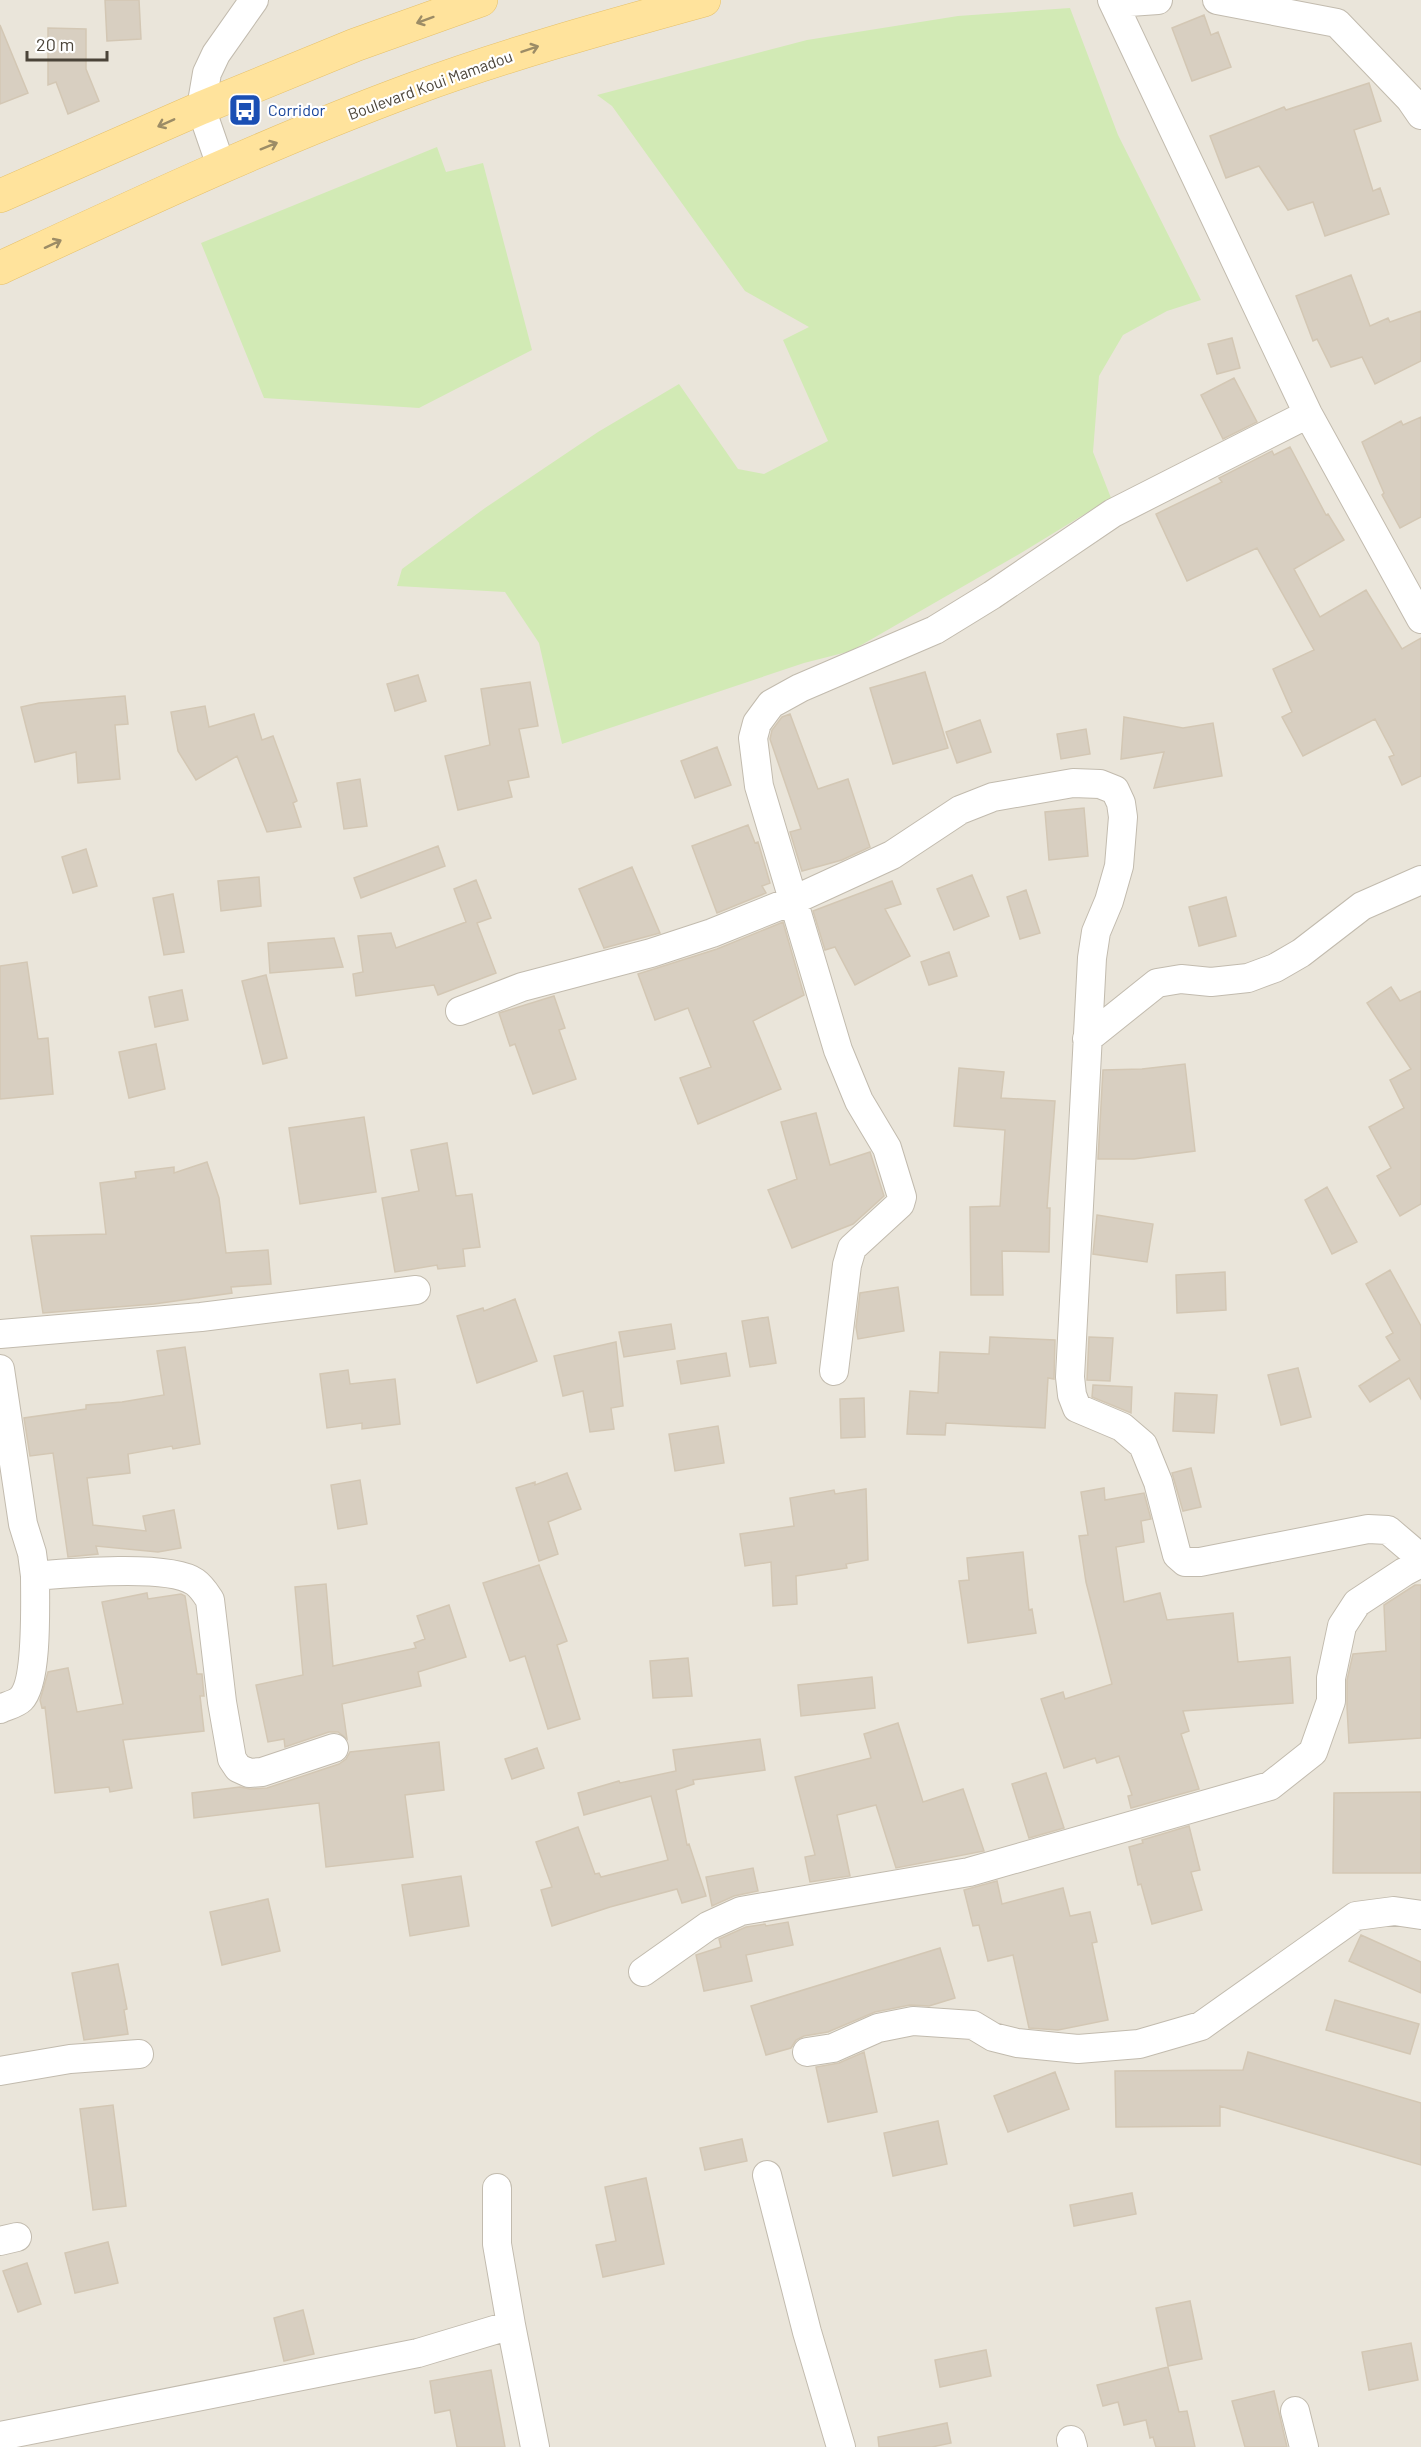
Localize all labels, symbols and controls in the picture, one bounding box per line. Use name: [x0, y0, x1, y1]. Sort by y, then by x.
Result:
one-way arrow: [417, 15, 435, 26]
scale bar: [27, 24, 106, 62]
text: 20 m: [36, 33, 74, 55]
one-way arrow: [521, 43, 540, 54]
street label: Boulevard Koui Mamadou: [345, 46, 515, 123]
bus stop icon: Corridor: [227, 92, 263, 128]
place label: Corridor: [268, 100, 326, 119]
one-way arrow: [158, 118, 176, 129]
one-way arrow: [259, 140, 278, 151]
one-way arrow: [44, 237, 62, 249]

